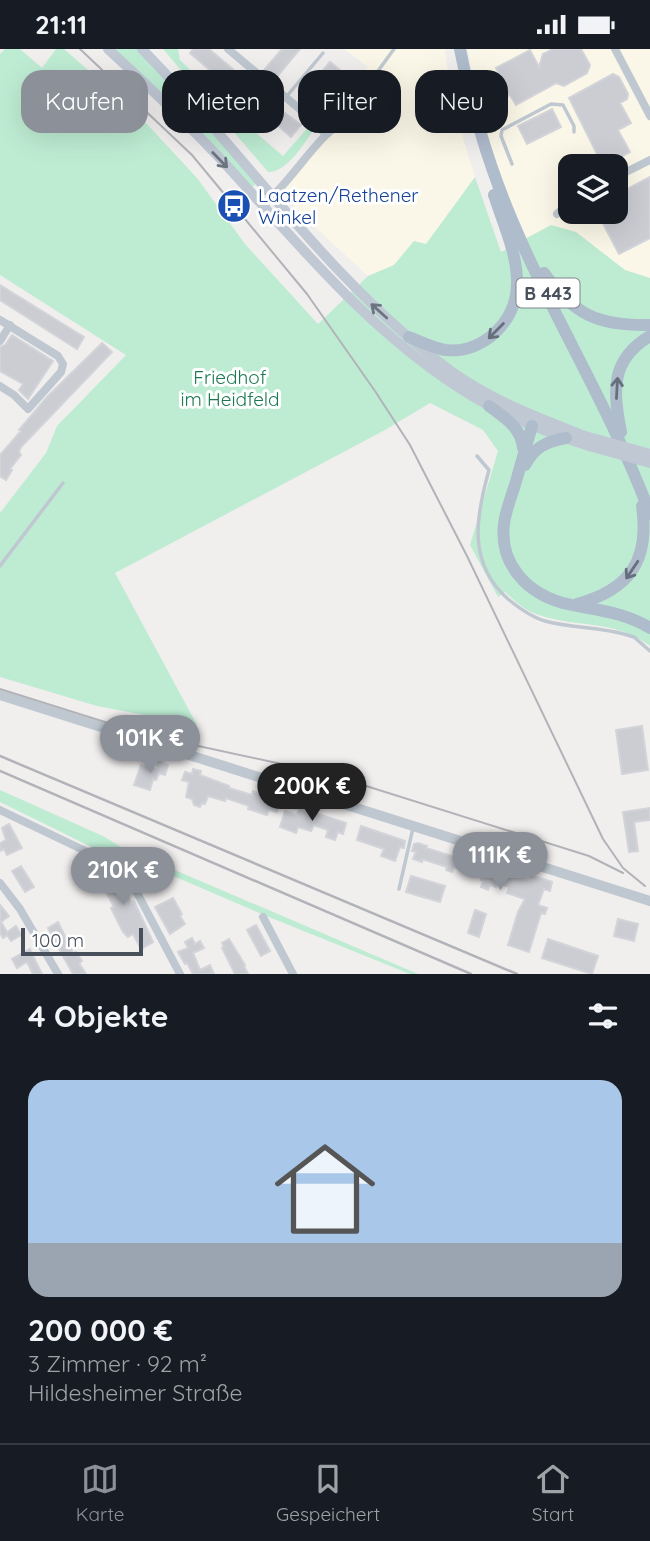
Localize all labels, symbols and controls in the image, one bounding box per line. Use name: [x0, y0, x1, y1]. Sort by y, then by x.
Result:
text: 21:11: [35, 8, 87, 41]
chip: Kaufen: [21, 70, 148, 133]
chip: Mieten: [162, 70, 284, 133]
chip: Filter: [298, 70, 401, 133]
chip: Neu: [415, 70, 508, 133]
one-way arrow: [212, 151, 229, 168]
map controls: [558, 154, 628, 224]
button: layers: [558, 154, 628, 224]
place label: Laatzen/Rethener Winkel: [258, 183, 419, 229]
bus stop icon: Laatzen/Rethener Winkel: [215, 187, 253, 225]
road number: B 443: [516, 279, 580, 307]
one-way arrow: [370, 303, 388, 319]
one-way arrow: [488, 322, 505, 339]
park label: Friedhof im Heidfeld: [180, 365, 280, 411]
one-way arrow: [610, 377, 623, 400]
one-way arrow: [625, 560, 639, 579]
pin: 101K €: [93, 715, 207, 775]
text: 101K €: [116, 723, 184, 752]
pin: 200K €: [255, 763, 369, 823]
text: 200K €: [273, 771, 351, 800]
pin: 111K €: [443, 833, 557, 892]
text: 111K €: [469, 840, 531, 869]
pin: 210K €: [66, 847, 180, 907]
text: 210K €: [87, 855, 159, 884]
scale bar: [21, 925, 144, 957]
text: 100 m: [32, 928, 84, 952]
text: 4 Objekte: [28, 997, 169, 1035]
icon: filters: [584, 997, 622, 1035]
icon: home: [262, 1126, 388, 1252]
text: 200 000 €: [28, 1311, 173, 1349]
text: 3 Zimmer · 92 m²: [28, 1349, 207, 1378]
text: Hildesheimer Straße: [28, 1378, 243, 1407]
tab: Karte: [76, 1460, 125, 1526]
tab: Gespeichert: [276, 1460, 380, 1526]
tab: Start: [532, 1460, 574, 1526]

